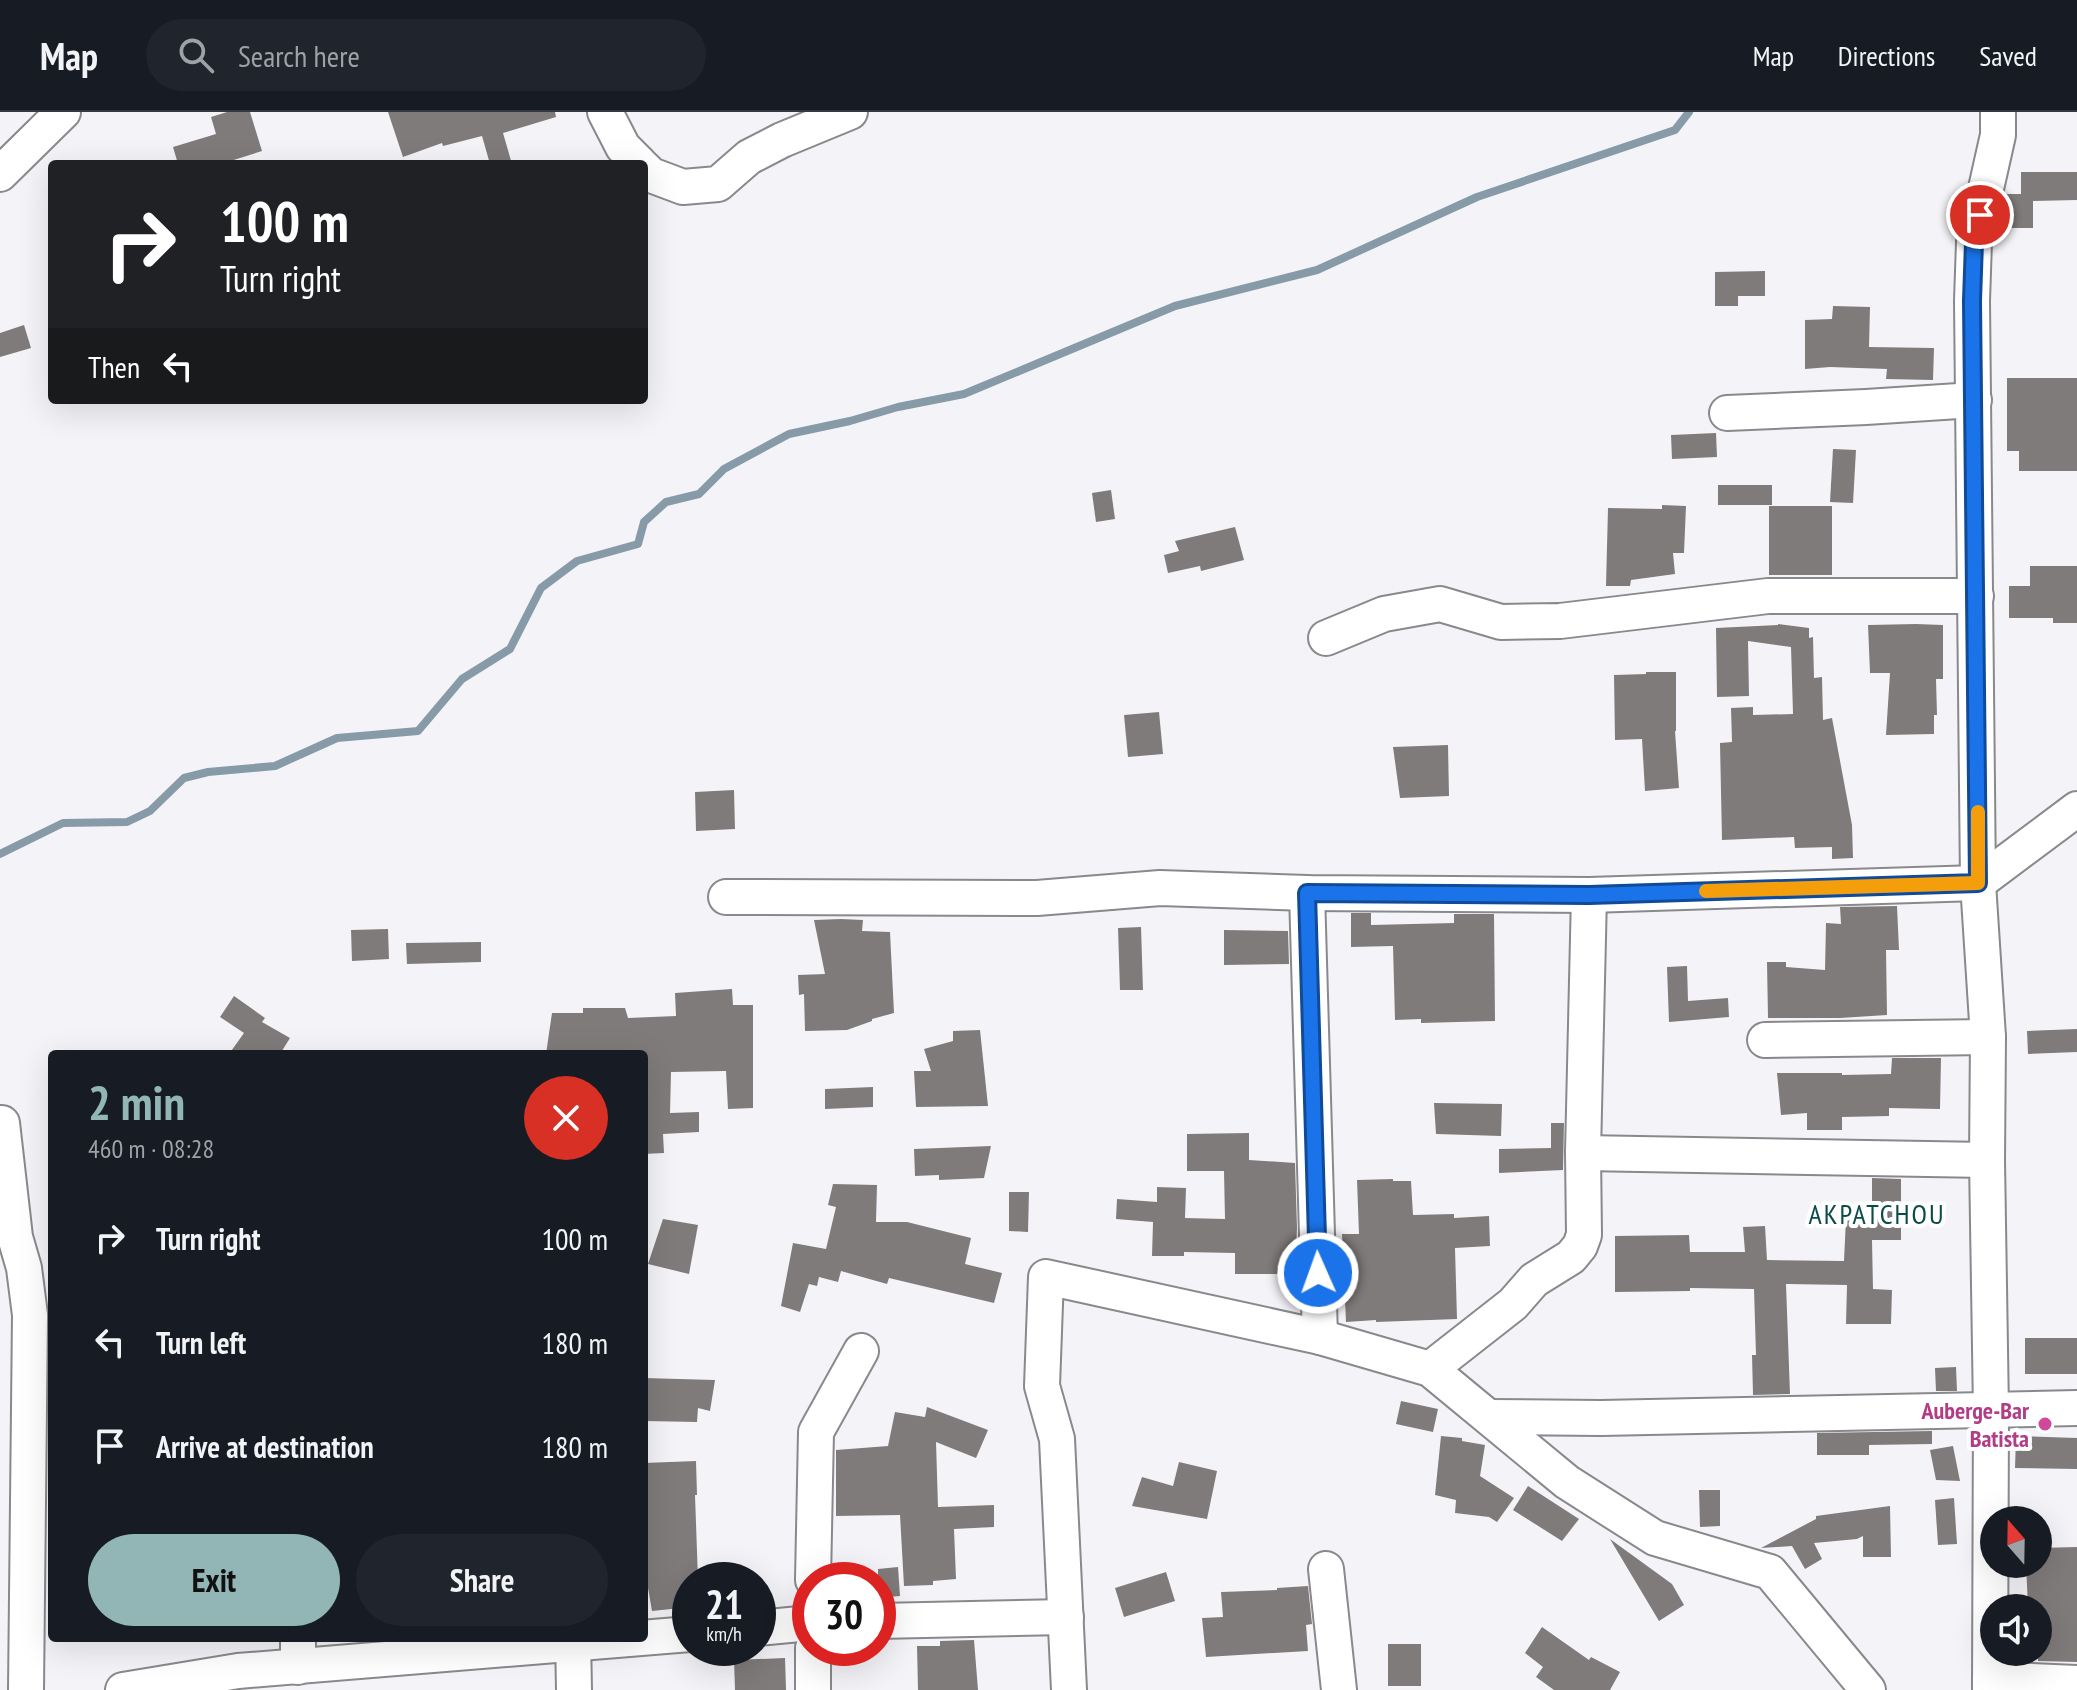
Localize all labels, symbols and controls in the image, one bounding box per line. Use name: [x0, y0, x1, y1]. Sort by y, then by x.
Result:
search box: [146, 19, 706, 91]
text: Map: [40, 31, 98, 80]
icon: search: [174, 33, 218, 77]
text: Search here: [238, 36, 360, 75]
text: Map: [1753, 37, 1794, 74]
text: Directions: [1838, 37, 1935, 74]
text: Saved: [1979, 37, 2037, 74]
pin: [1946, 181, 2014, 249]
text: 100 m: [220, 185, 349, 257]
icon: right: [88, 192, 192, 296]
icon: arrive: [1958, 193, 2002, 237]
text: Turn right: [220, 255, 341, 302]
icon: left: [156, 344, 200, 388]
text: Then: [88, 347, 140, 386]
text: 2 min: [88, 1071, 185, 1133]
button: close: [524, 1076, 608, 1160]
text: 460 m · 08:28: [88, 1132, 214, 1165]
district label: AKPATCHOU: [1808, 1195, 1946, 1232]
icon: right: [88, 1216, 132, 1260]
text: Turn right: [156, 1219, 260, 1258]
text: 100 m: [542, 1219, 608, 1258]
position arrow: [1276, 1231, 1360, 1315]
icon: left: [88, 1320, 132, 1364]
text: Turn left: [156, 1323, 246, 1362]
text: 180 m: [542, 1323, 608, 1362]
place label: Auberge-Bar Batista: [1921, 1395, 2030, 1454]
marker: Auberge-Bar Batista: [2036, 1415, 2054, 1433]
icon: arrive: [88, 1424, 132, 1468]
text: Arrive at destination: [156, 1427, 374, 1466]
text: 180 m: [542, 1427, 608, 1466]
north arrow: [1980, 1506, 2052, 1578]
map controls: [1980, 1506, 2052, 1666]
button: Exit: [88, 1534, 340, 1626]
button: Share: [356, 1534, 608, 1626]
speed limit sign: 30: [792, 1562, 896, 1666]
text: 21: [705, 1578, 743, 1630]
button: sound: [1980, 1594, 2052, 1666]
text: km/h: [706, 1621, 742, 1647]

